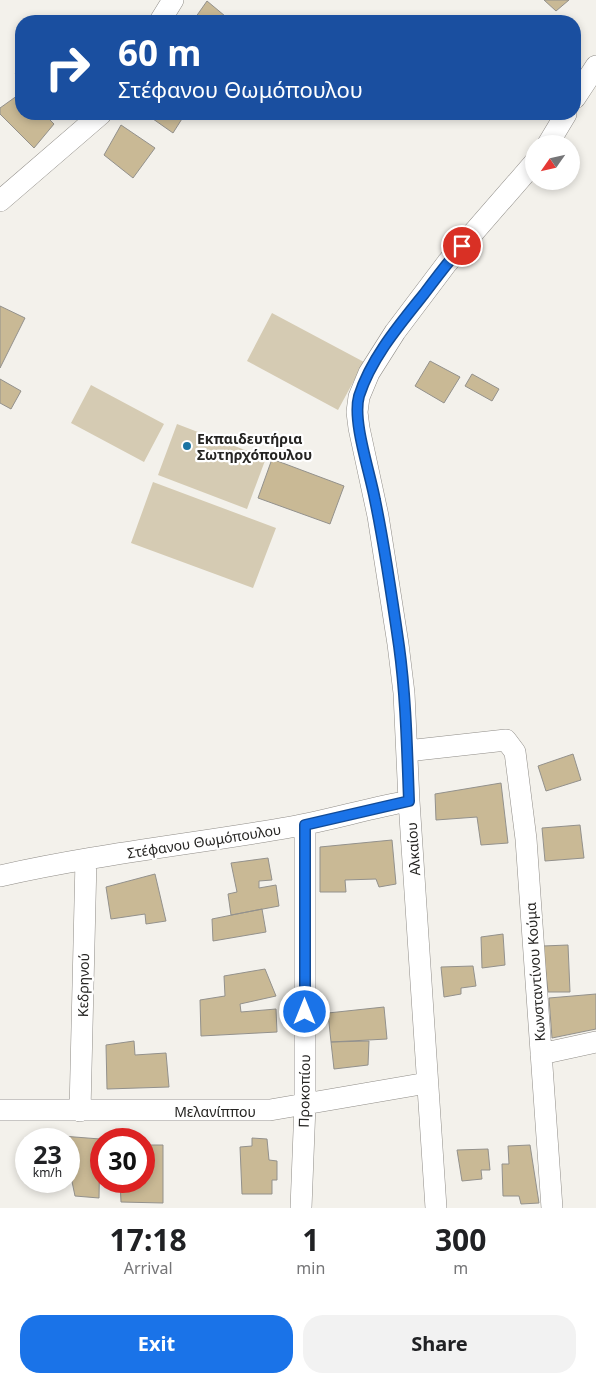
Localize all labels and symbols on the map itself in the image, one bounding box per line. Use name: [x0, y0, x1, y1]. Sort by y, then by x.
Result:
north arrow: [525, 135, 580, 190]
pin: [441, 225, 483, 267]
place label: Εκπαιδευτήρια Σωτηρχόπουλου: [197, 429, 312, 464]
marker: Εκπαιδευτήρια Σωτηρχόπουλου: [181, 440, 193, 452]
street label: Στέφανου Θωμόπουλου: [126, 819, 282, 863]
street label: Αλκαίου: [402, 822, 424, 876]
street label: Κωνσταντίνου Κούμα: [521, 902, 549, 1042]
street label: Κεδρηνού: [73, 953, 93, 1017]
position arrow: [278, 985, 330, 1037]
street label: Προκοπίου: [294, 1054, 314, 1128]
street label: Μελανίππου: [174, 1102, 256, 1121]
speed limit sign: 30: [90, 1128, 155, 1193]

